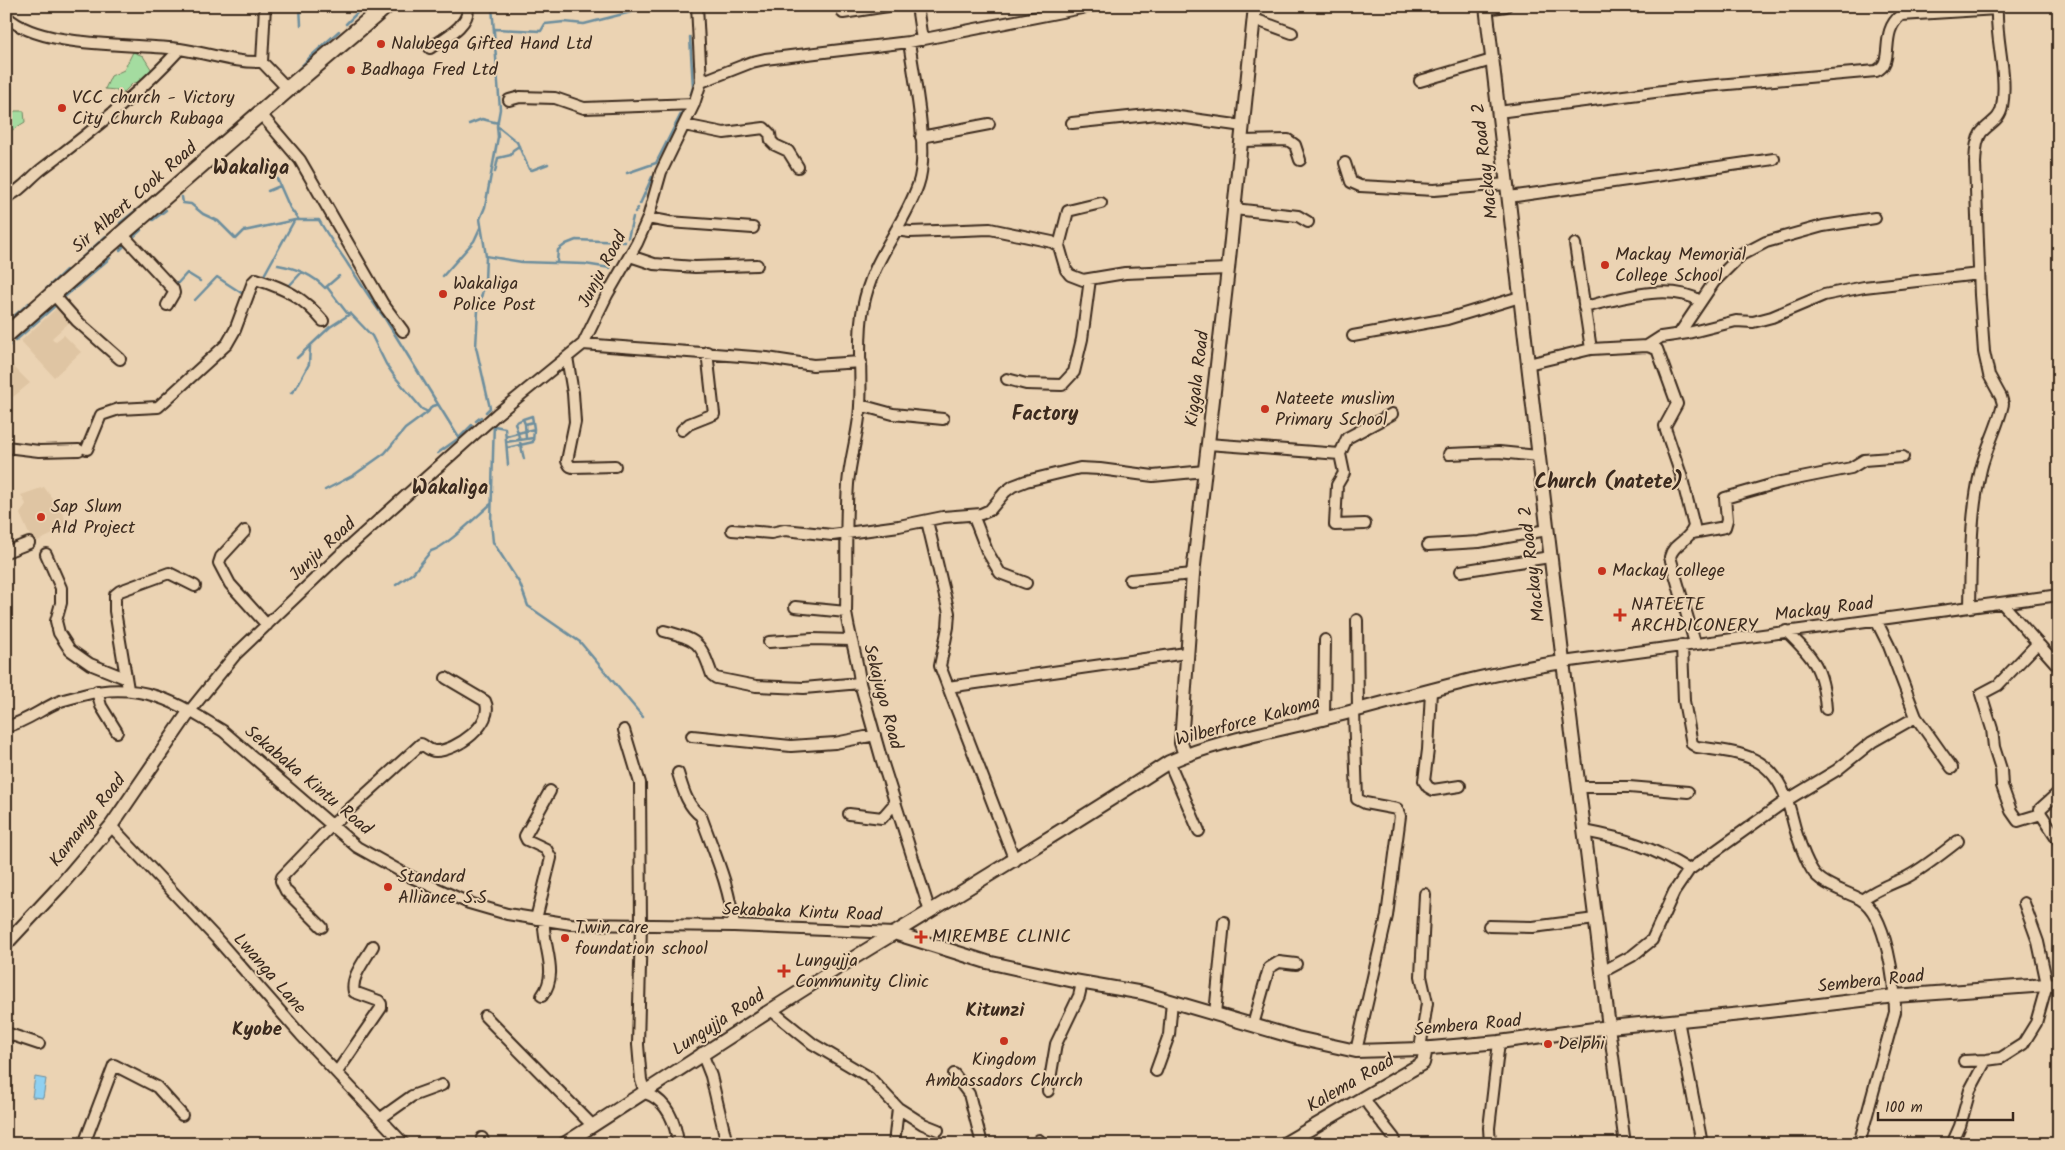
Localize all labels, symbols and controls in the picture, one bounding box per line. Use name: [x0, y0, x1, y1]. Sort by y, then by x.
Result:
place label: Nalubega Gifted Hand Ltd: [391, 30, 593, 59]
marker: Nalubega Gifted Hand Ltd: [375, 38, 387, 50]
place label: Badhaga Fred Ltd: [361, 56, 499, 85]
marker: Badhaga Fred Ltd: [345, 64, 357, 76]
place label: VCC church - Victory City Church Rubaga: [72, 84, 235, 134]
street label: Mackay Road 2: [1464, 101, 1508, 221]
marker: VCC church - Victory City Church Rubaga: [56, 102, 68, 114]
street label: Sir Albert Cook Road: [66, 134, 205, 261]
district label: Wakaliga: [213, 153, 289, 185]
street label: Junju Road: [571, 226, 636, 314]
place label: Mackay Memorial College School: [1615, 241, 1747, 291]
marker: Mackay Memorial College School: [1599, 259, 1611, 271]
place label: Wakaliga Police Post: [453, 270, 537, 320]
marker: Wakaliga Police Post: [437, 288, 449, 300]
street label: Kiggala Road: [1178, 328, 1218, 429]
place label: Nateete muslim Primary School: [1275, 385, 1395, 435]
district label: Factory: [1012, 399, 1079, 431]
marker: Nateete muslim Primary School: [1259, 403, 1271, 415]
district label: Church (natete): [1535, 467, 1683, 499]
district label: Wakaliga: [412, 473, 488, 505]
place label: Sap Slum AId Project: [51, 493, 136, 543]
street label: Mackay Road 2: [1511, 504, 1555, 624]
street label: Junju Road: [283, 510, 364, 589]
marker: Sap Slum AId Project: [35, 511, 47, 523]
place label: Mackay college: [1612, 557, 1725, 586]
marker: Mackay college: [1596, 565, 1608, 577]
street label: Mackay Road: [1773, 589, 1876, 630]
place label: NATEETE ARCHDICONERY: [1631, 591, 1759, 641]
marker: NATEETE ARCHDICONERY: [1613, 608, 1627, 622]
street label: Sekajugo Road: [854, 641, 910, 754]
street label: Wilberforce Kakoma: [1172, 689, 1324, 755]
street label: Sekabaka Kintu Road: [237, 718, 379, 844]
street label: Kamanya Road: [42, 767, 134, 874]
place label: Standard Alliance S.S: [398, 863, 487, 913]
marker: Standard Alliance S.S: [382, 881, 394, 893]
street label: Sekabaka Kintu Road: [722, 896, 883, 930]
place label: Twin care foundation school: [575, 914, 708, 964]
place label: MIREMBE CLINIC: [932, 923, 1071, 952]
street label: Lwanga Lane: [225, 927, 313, 1021]
marker: MIREMBE CLINIC: [914, 930, 928, 944]
marker: Twin care foundation school: [559, 932, 571, 944]
place label: Lungujja Community Clinic: [795, 947, 929, 997]
street label: Sembera Road: [1816, 962, 1927, 1002]
marker: Lungujja Community Clinic: [777, 964, 791, 978]
street label: Lungujja Road: [667, 981, 772, 1064]
district label: Kitunzi: [966, 996, 1025, 1026]
street label: Sembera Road: [1413, 1007, 1524, 1045]
district label: Kyobe: [232, 1015, 282, 1045]
place label: Delphi: [1558, 1030, 1605, 1059]
marker: Kingdom Ambassadors Church: [998, 1035, 1010, 1047]
marker: Delphi: [1542, 1038, 1554, 1050]
place label: Kingdom Ambassadors Church: [925, 1046, 1083, 1096]
street label: Kalema Road: [1301, 1047, 1401, 1121]
scale bar: [1878, 1090, 2012, 1122]
text: 100 m: [1885, 1096, 1923, 1120]

